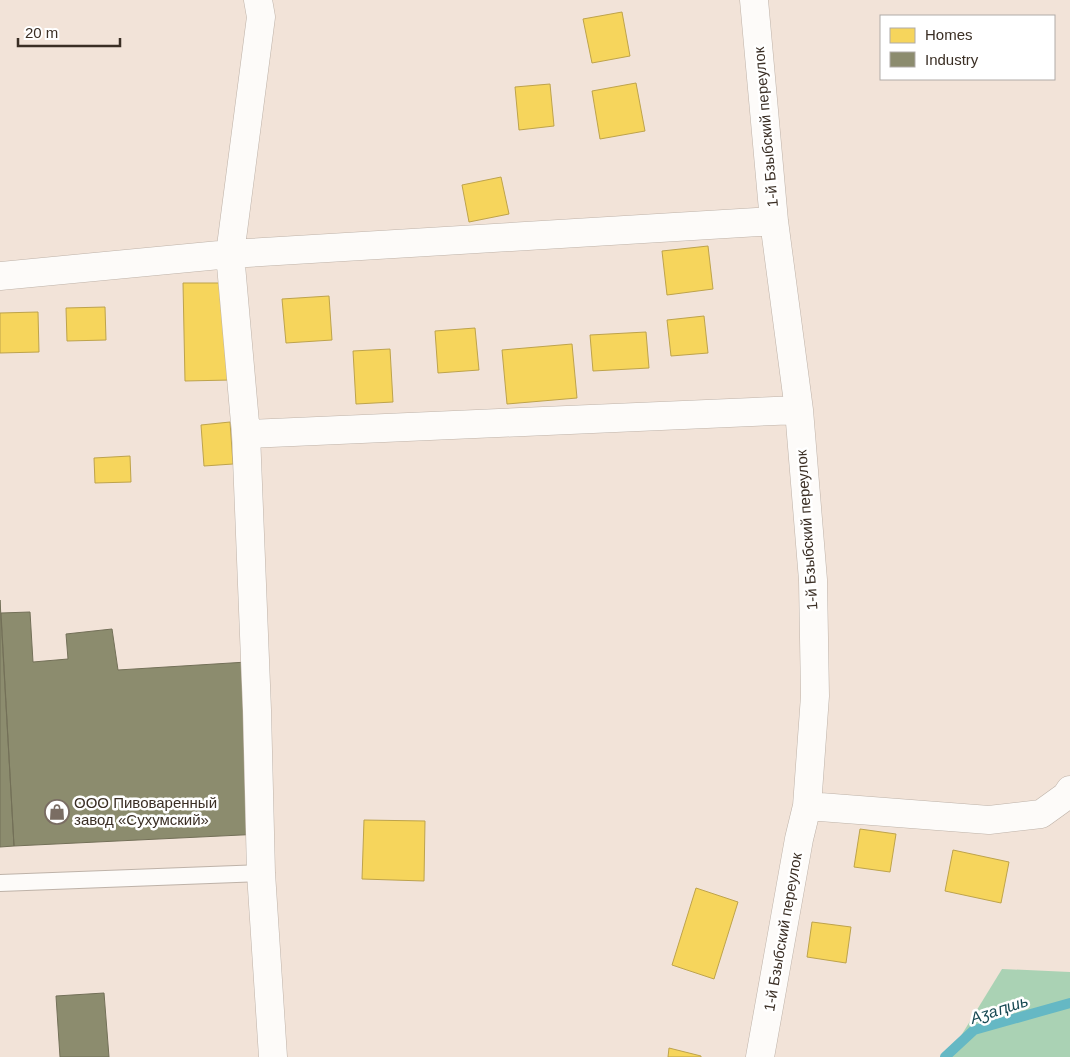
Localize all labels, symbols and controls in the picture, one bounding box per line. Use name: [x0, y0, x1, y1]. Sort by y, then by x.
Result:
scale bar: [18, 15, 120, 47]
legend: [880, 15, 1055, 80]
text: 20 m: [25, 24, 58, 41]
text: Homes: [925, 26, 973, 43]
street label: 1-й Бзыбский переулок: [750, 46, 781, 208]
text: Industry: [925, 51, 979, 68]
street label: 1-й Бзыбский переулок: [792, 449, 821, 611]
place label: ООО Пивоваренный завод «Сухумский»: [74, 794, 217, 828]
shop icon: ООО Пивоваренный завод «Сухумский»: [44, 799, 70, 825]
street label: 1-й Бзыбский переулок: [760, 851, 805, 1013]
water label: Аӡаԥшь: [967, 992, 1030, 1027]

